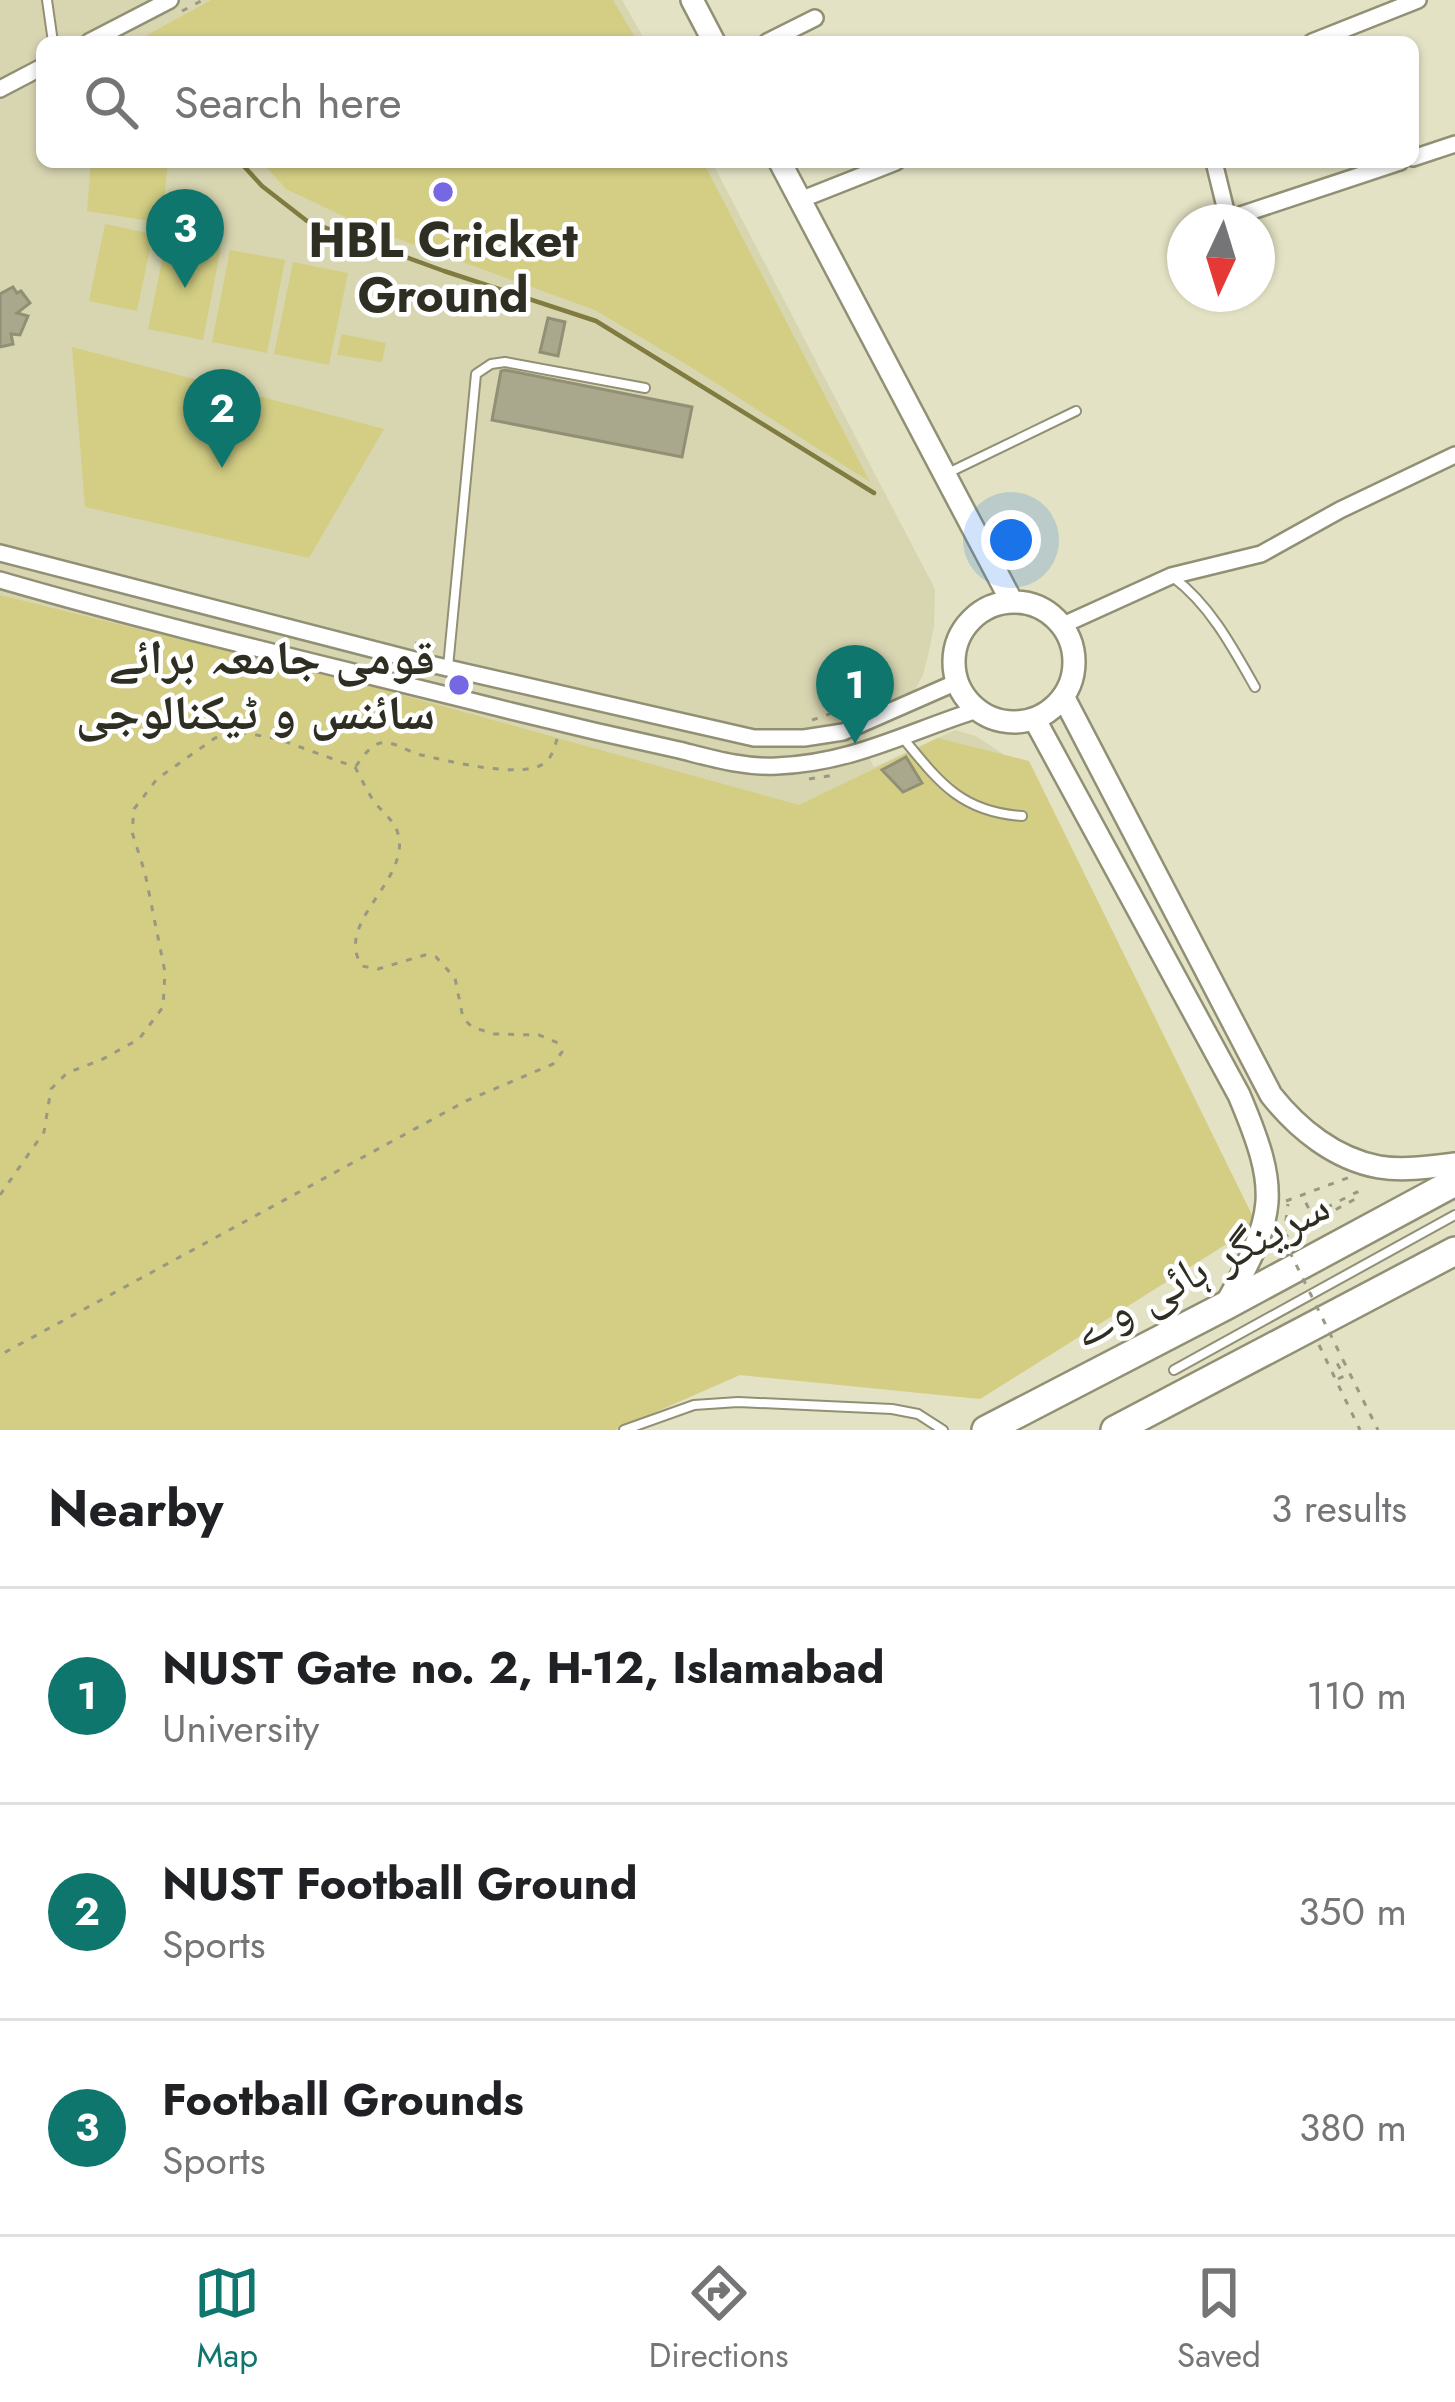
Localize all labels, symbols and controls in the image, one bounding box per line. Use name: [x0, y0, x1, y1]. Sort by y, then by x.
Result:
search box: [36, 36, 1419, 168]
icon: search: [78, 69, 144, 135]
text: Search here: [174, 70, 402, 135]
marker: HBL Cricket Ground: [430, 179, 456, 205]
pin: 3: [146, 189, 224, 288]
north arrow: [1167, 204, 1275, 312]
place label: HBL Cricket Ground: [308, 206, 578, 330]
pin: 2: [183, 369, 261, 468]
your location: [981, 510, 1041, 570]
place label: قومی جامعہ برائے سائنس و ٹیکنالوجی: [76, 623, 435, 747]
pin: 1: [816, 645, 894, 744]
marker: قومی جامعہ برائے سائنس و ٹیکنالوجی: [446, 672, 472, 698]
street label: سرینگر ہائی وے: [1059, 1171, 1341, 1364]
text: Nearby: [48, 1471, 223, 1545]
text: 3 results: [1271, 1480, 1407, 1537]
text: NUST Gate no. 2, H-12, Islamabad: [162, 1635, 885, 1700]
text: 1: [77, 1667, 97, 1724]
text: 110 m: [1306, 1667, 1407, 1724]
text: University: [162, 1700, 319, 1757]
text: NUST Football Ground: [162, 1851, 637, 1916]
text: 2: [74, 1883, 100, 1940]
text: 350 m: [1298, 1883, 1407, 1940]
text: Sports: [162, 1916, 265, 1973]
text: Football Grounds: [162, 2067, 524, 2132]
text: 3: [75, 2099, 99, 2156]
text: 380 m: [1299, 2099, 1407, 2156]
text: Sports: [162, 2132, 265, 2189]
tab: Map: [194, 2260, 260, 2379]
tab: Directions: [649, 2260, 789, 2379]
tab: Saved: [1177, 2260, 1261, 2379]

